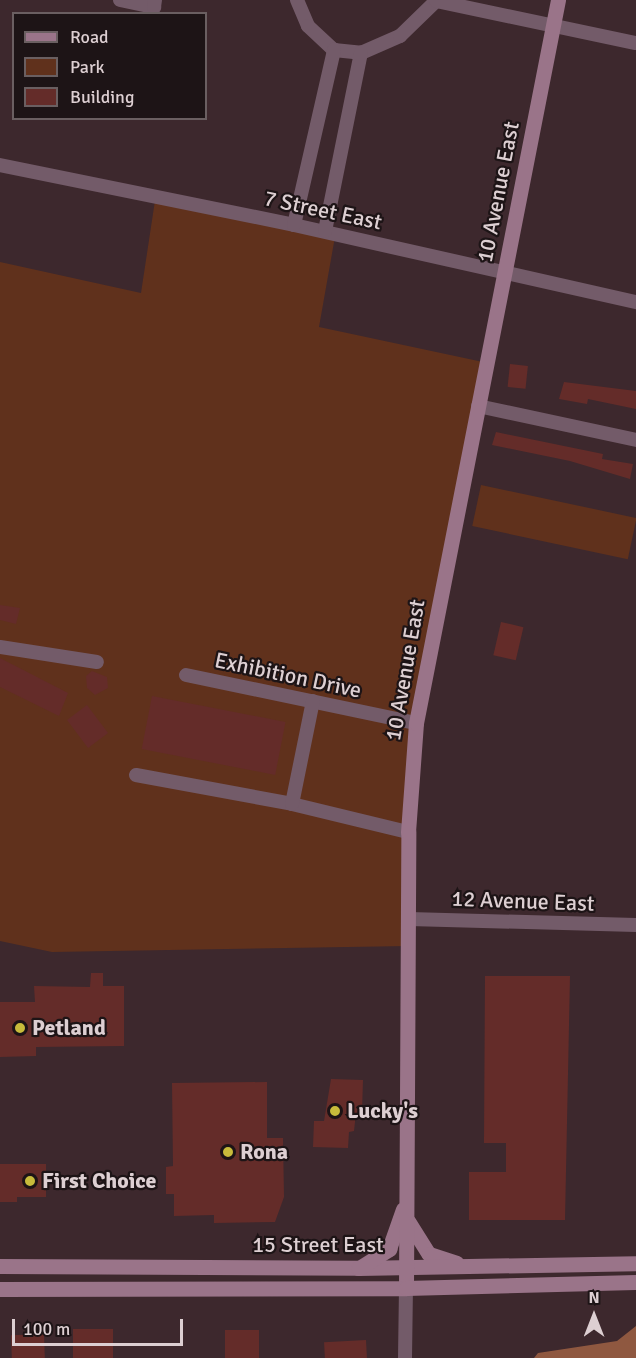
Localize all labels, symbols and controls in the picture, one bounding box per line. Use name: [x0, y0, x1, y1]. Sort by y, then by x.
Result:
legend: [12, 12, 207, 120]
text: Road: [70, 26, 109, 48]
text: Park: [70, 56, 105, 78]
text: Building: [70, 86, 134, 108]
street label: 10 Avenue East: [471, 119, 525, 265]
street label: 7 Street East: [262, 185, 384, 235]
street label: 10 Avenue East: [380, 597, 430, 743]
street label: Exhibition Drive: [212, 647, 364, 703]
street label: 12 Avenue East: [451, 885, 595, 917]
place label: Petland: [32, 1015, 106, 1041]
marker: Petland: [13, 1021, 27, 1035]
place label: Lucky's: [347, 1098, 418, 1124]
marker: Lucky's: [328, 1104, 342, 1118]
place label: Rona: [240, 1139, 288, 1165]
marker: Rona: [221, 1145, 235, 1159]
place label: First Choice: [42, 1168, 156, 1194]
marker: First Choice: [23, 1174, 37, 1188]
street label: 15 Street East: [252, 1232, 384, 1258]
north arrow: [564, 1286, 624, 1346]
text: N: [588, 1288, 600, 1308]
scale bar: [15, 1307, 186, 1345]
text: 100 m: [23, 1318, 70, 1340]

